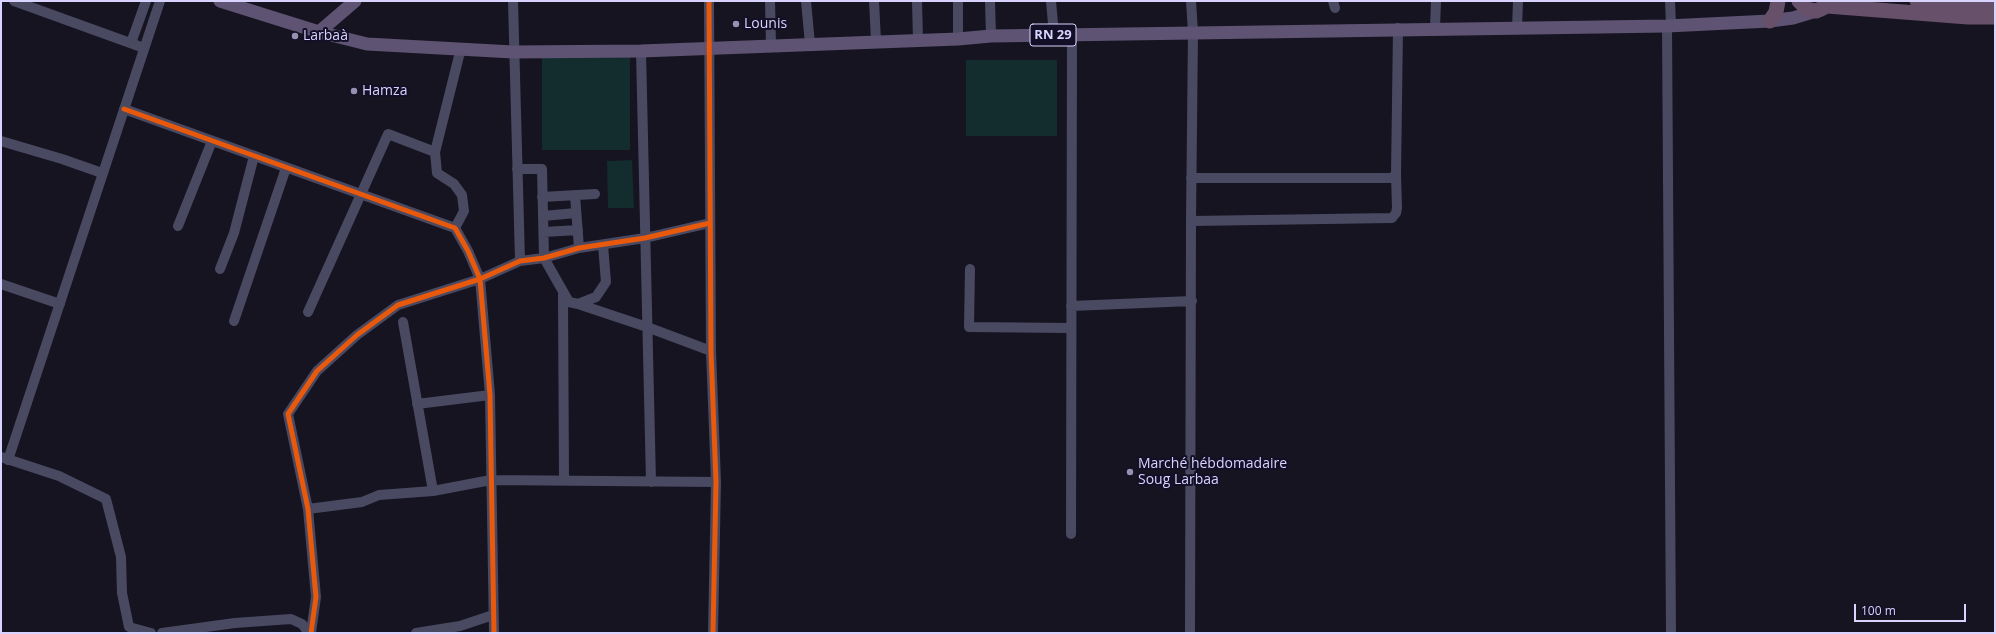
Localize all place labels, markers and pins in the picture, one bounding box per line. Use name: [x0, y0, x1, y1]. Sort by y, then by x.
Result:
place label: Lounis: [744, 16, 787, 32]
marker: Lounis: [731, 19, 741, 29]
place label: Larbaà: [303, 28, 348, 44]
marker: Larbaà: [290, 31, 300, 41]
place label: Hamza: [362, 83, 407, 99]
marker: Hamza: [349, 86, 359, 96]
place label: Marché hébdomadaire Soug Larbaa: [1138, 456, 1287, 488]
marker: Marché hébdomadaire Soug Larbaa: [1125, 467, 1135, 477]

